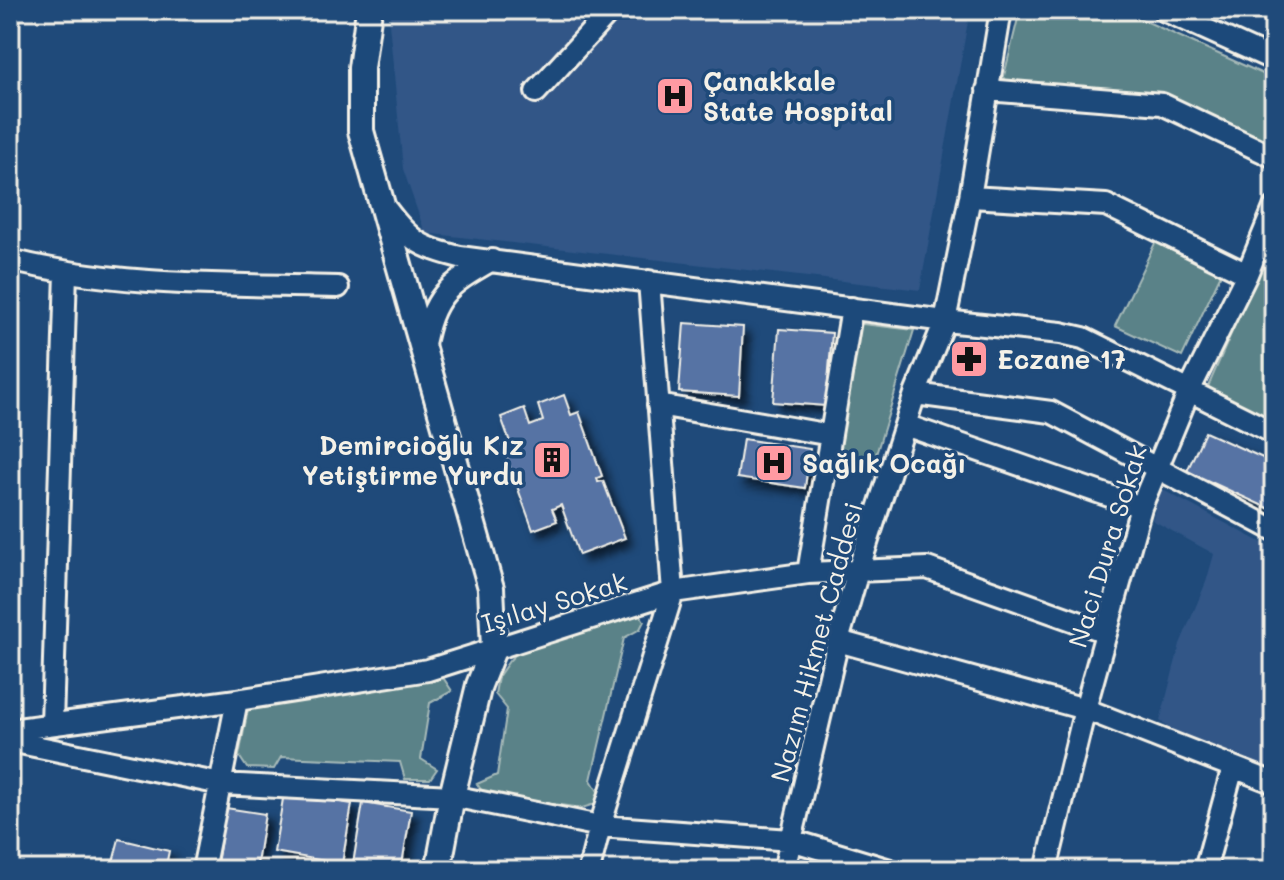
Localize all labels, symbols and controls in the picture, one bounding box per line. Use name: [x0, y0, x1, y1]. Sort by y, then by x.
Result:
place label: Çanakkale State Hospital: [703, 64, 893, 128]
hospital icon: Çanakkale State Hospital: [654, 75, 696, 117]
pharmacy icon: Eczane 17: [948, 338, 990, 380]
place label: Eczane 17: [997, 342, 1126, 376]
place label: Demircioğlu Kız Yetiştirme Yurdu: [302, 428, 524, 493]
building icon: Demircioğlu Kız Yetiştirme Yurdu: [531, 439, 573, 481]
street label: Naci Dura Sokak: [1060, 440, 1154, 652]
hospital icon: Sağlık Ocağı: [753, 442, 795, 484]
place label: Sağlık Ocağı: [802, 446, 966, 480]
street label: Nazım Hikmet Caddesi: [762, 498, 870, 786]
street label: Işılay Sokak: [477, 564, 631, 640]

